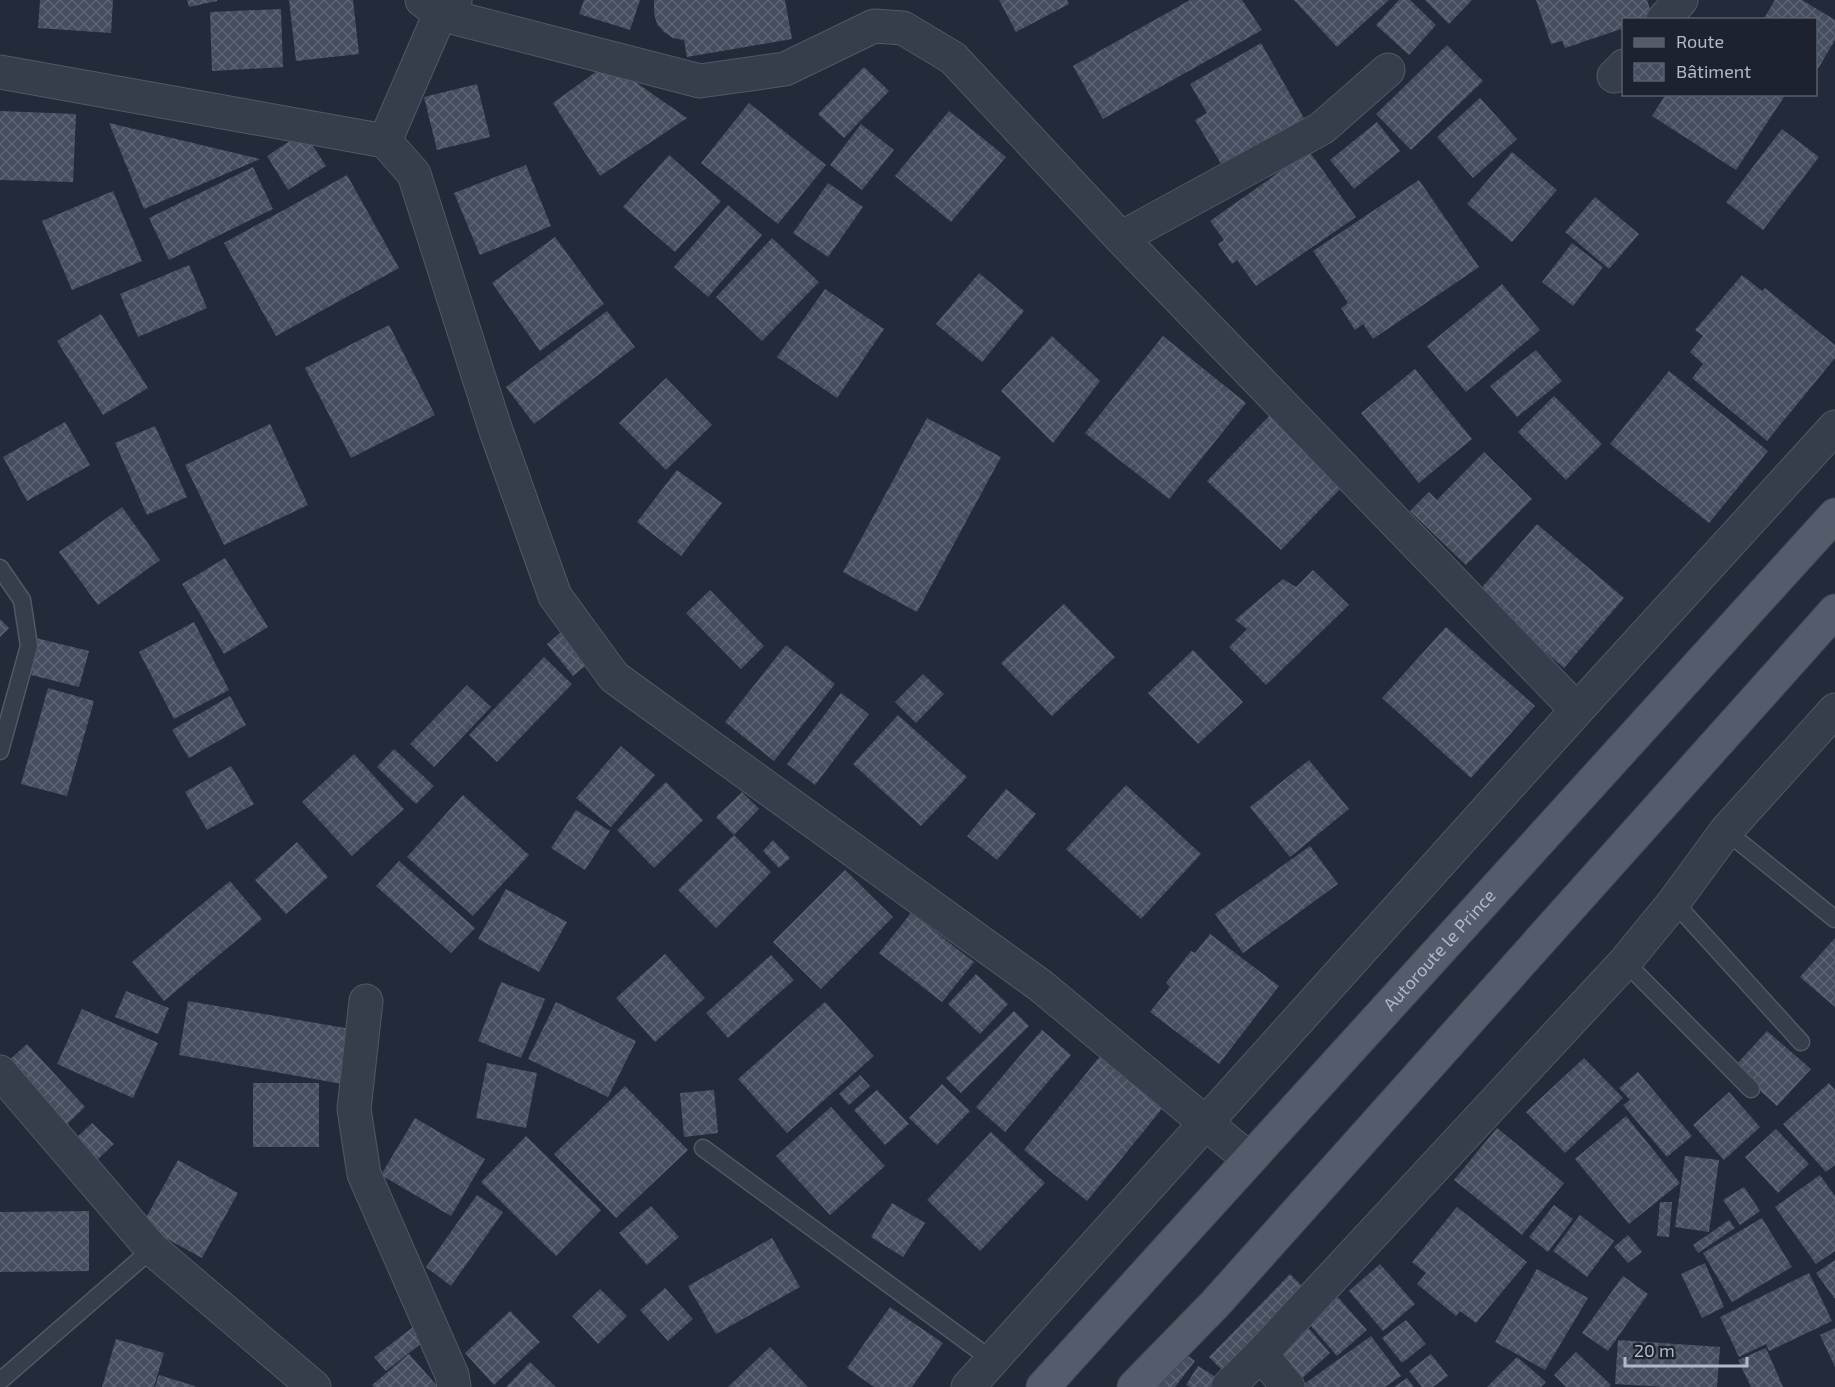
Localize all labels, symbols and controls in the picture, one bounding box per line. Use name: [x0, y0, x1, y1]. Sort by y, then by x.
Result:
legend: [1622, 18, 1817, 96]
text: Route: [1676, 30, 1724, 52]
text: Bâtiment: [1676, 60, 1751, 82]
street label: Autoroute le Prince: [1378, 884, 1500, 1015]
scale bar: [1625, 1330, 1746, 1368]
text: 20 m: [1634, 1339, 1675, 1361]

